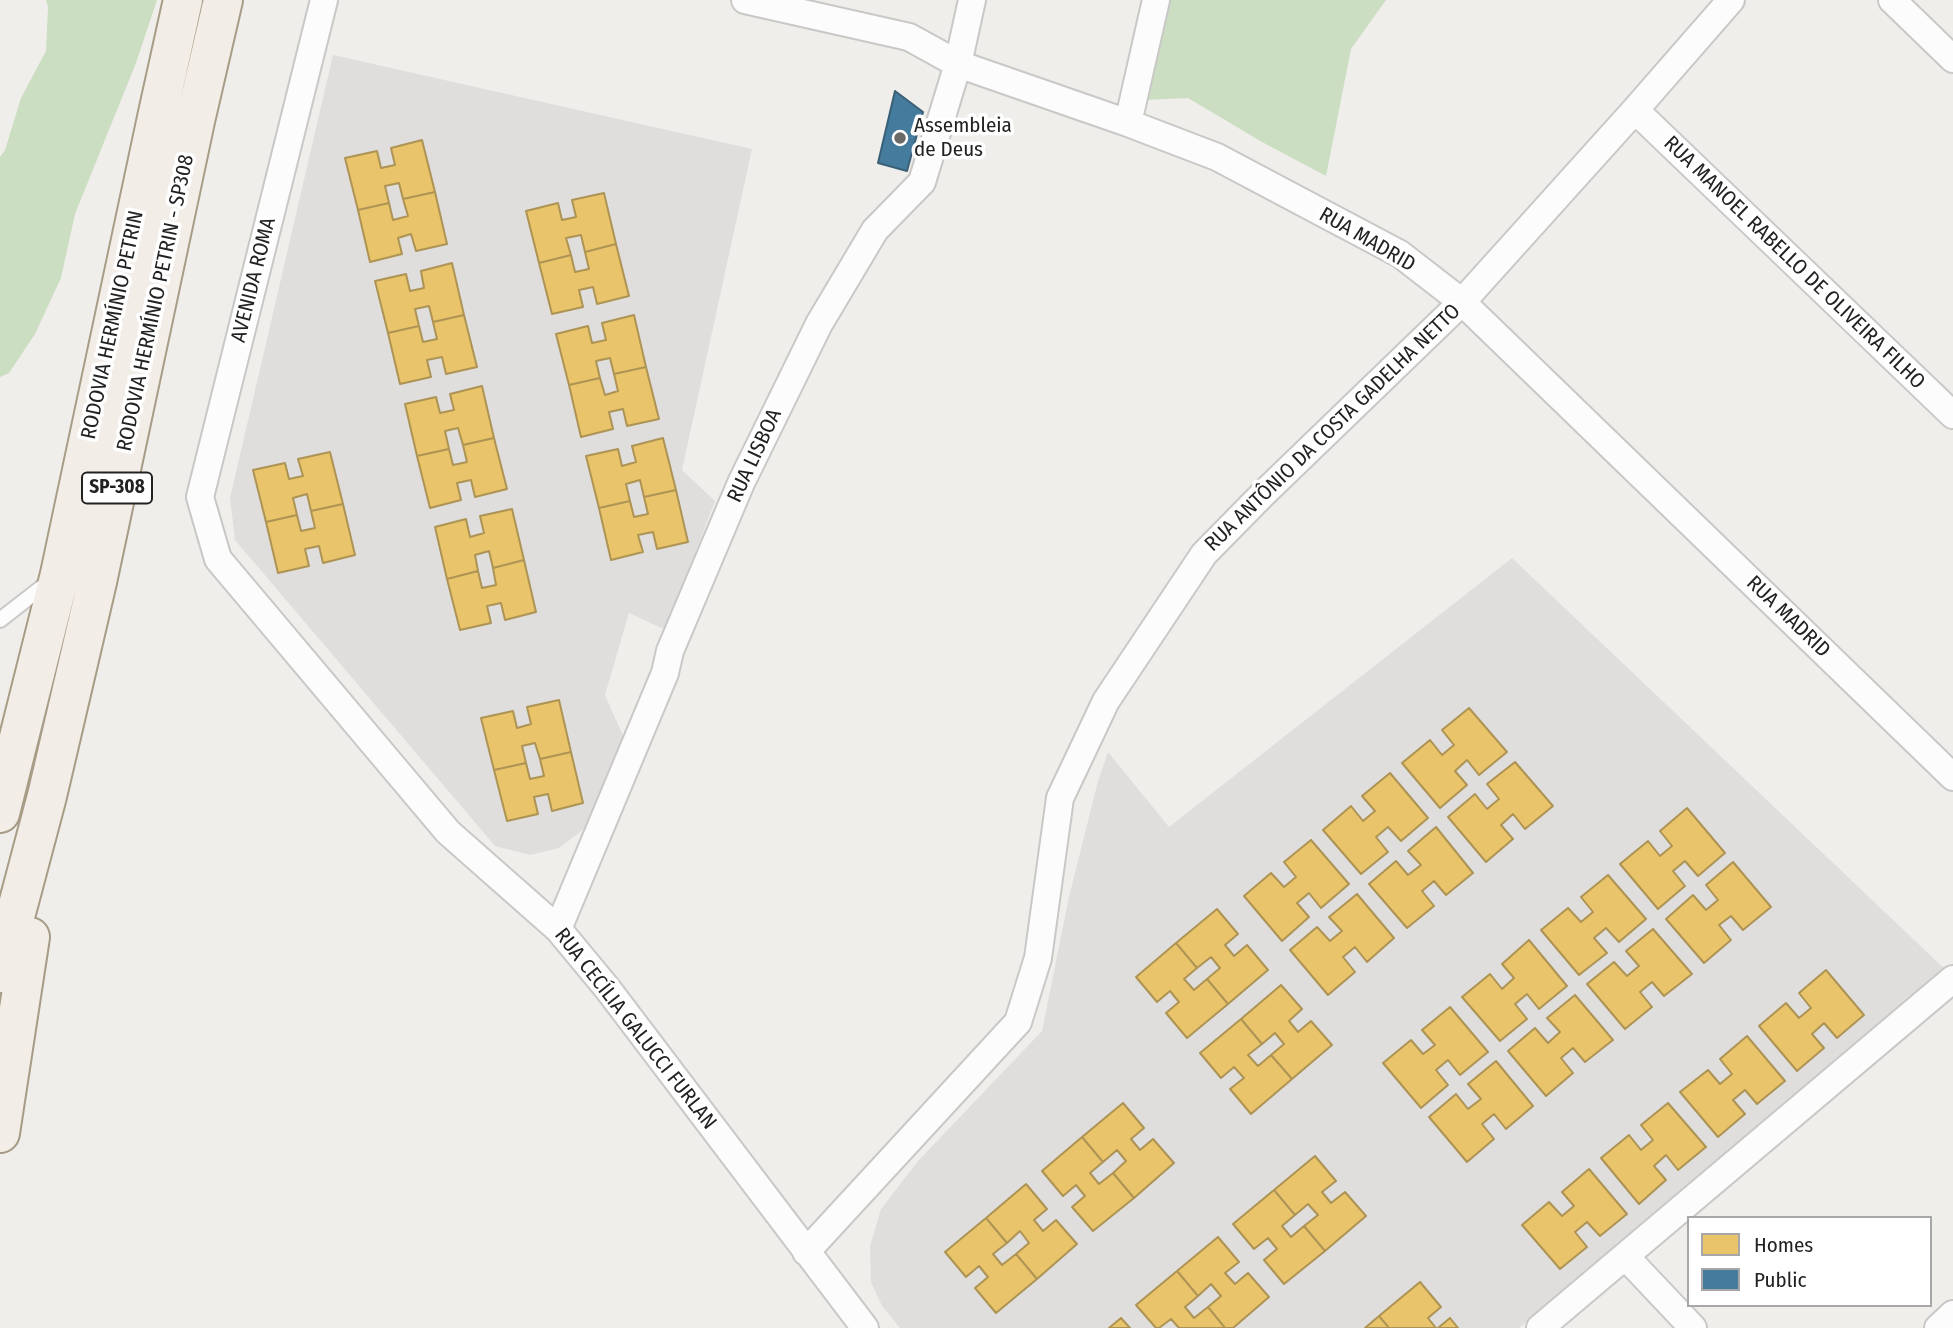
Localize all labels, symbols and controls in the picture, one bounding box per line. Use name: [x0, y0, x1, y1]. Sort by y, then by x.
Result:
place label: Assembleia de Deus: [914, 113, 1012, 163]
marker: Assembleia de Deus: [892, 130, 908, 146]
street label: RUA MANOEL RABELLO DE OLIVEIRA FILHO: [1658, 131, 1930, 395]
street label: RODOVIA HERMÍNIO PETRIN - SP308: [112, 152, 200, 454]
street label: RUA MADRID: [1314, 202, 1420, 278]
street label: RODOVIA HERMÍNIO PETRIN: [76, 208, 150, 442]
street label: AVENIDA ROMA: [226, 215, 282, 345]
street label: RUA ANTÔNIO DA COSTA GADELHA NETTO: [1200, 299, 1466, 557]
street label: RUA LISBOA: [722, 405, 788, 507]
road number: SP-308: [82, 472, 152, 503]
street label: RUA MADRID: [1741, 571, 1835, 663]
street label: RUA CECÍLIA GALUCCI FURLAN: [549, 923, 721, 1135]
legend: [1687, 1216, 1932, 1307]
text: Homes: [1754, 1232, 1813, 1258]
text: Public: [1754, 1267, 1806, 1293]

